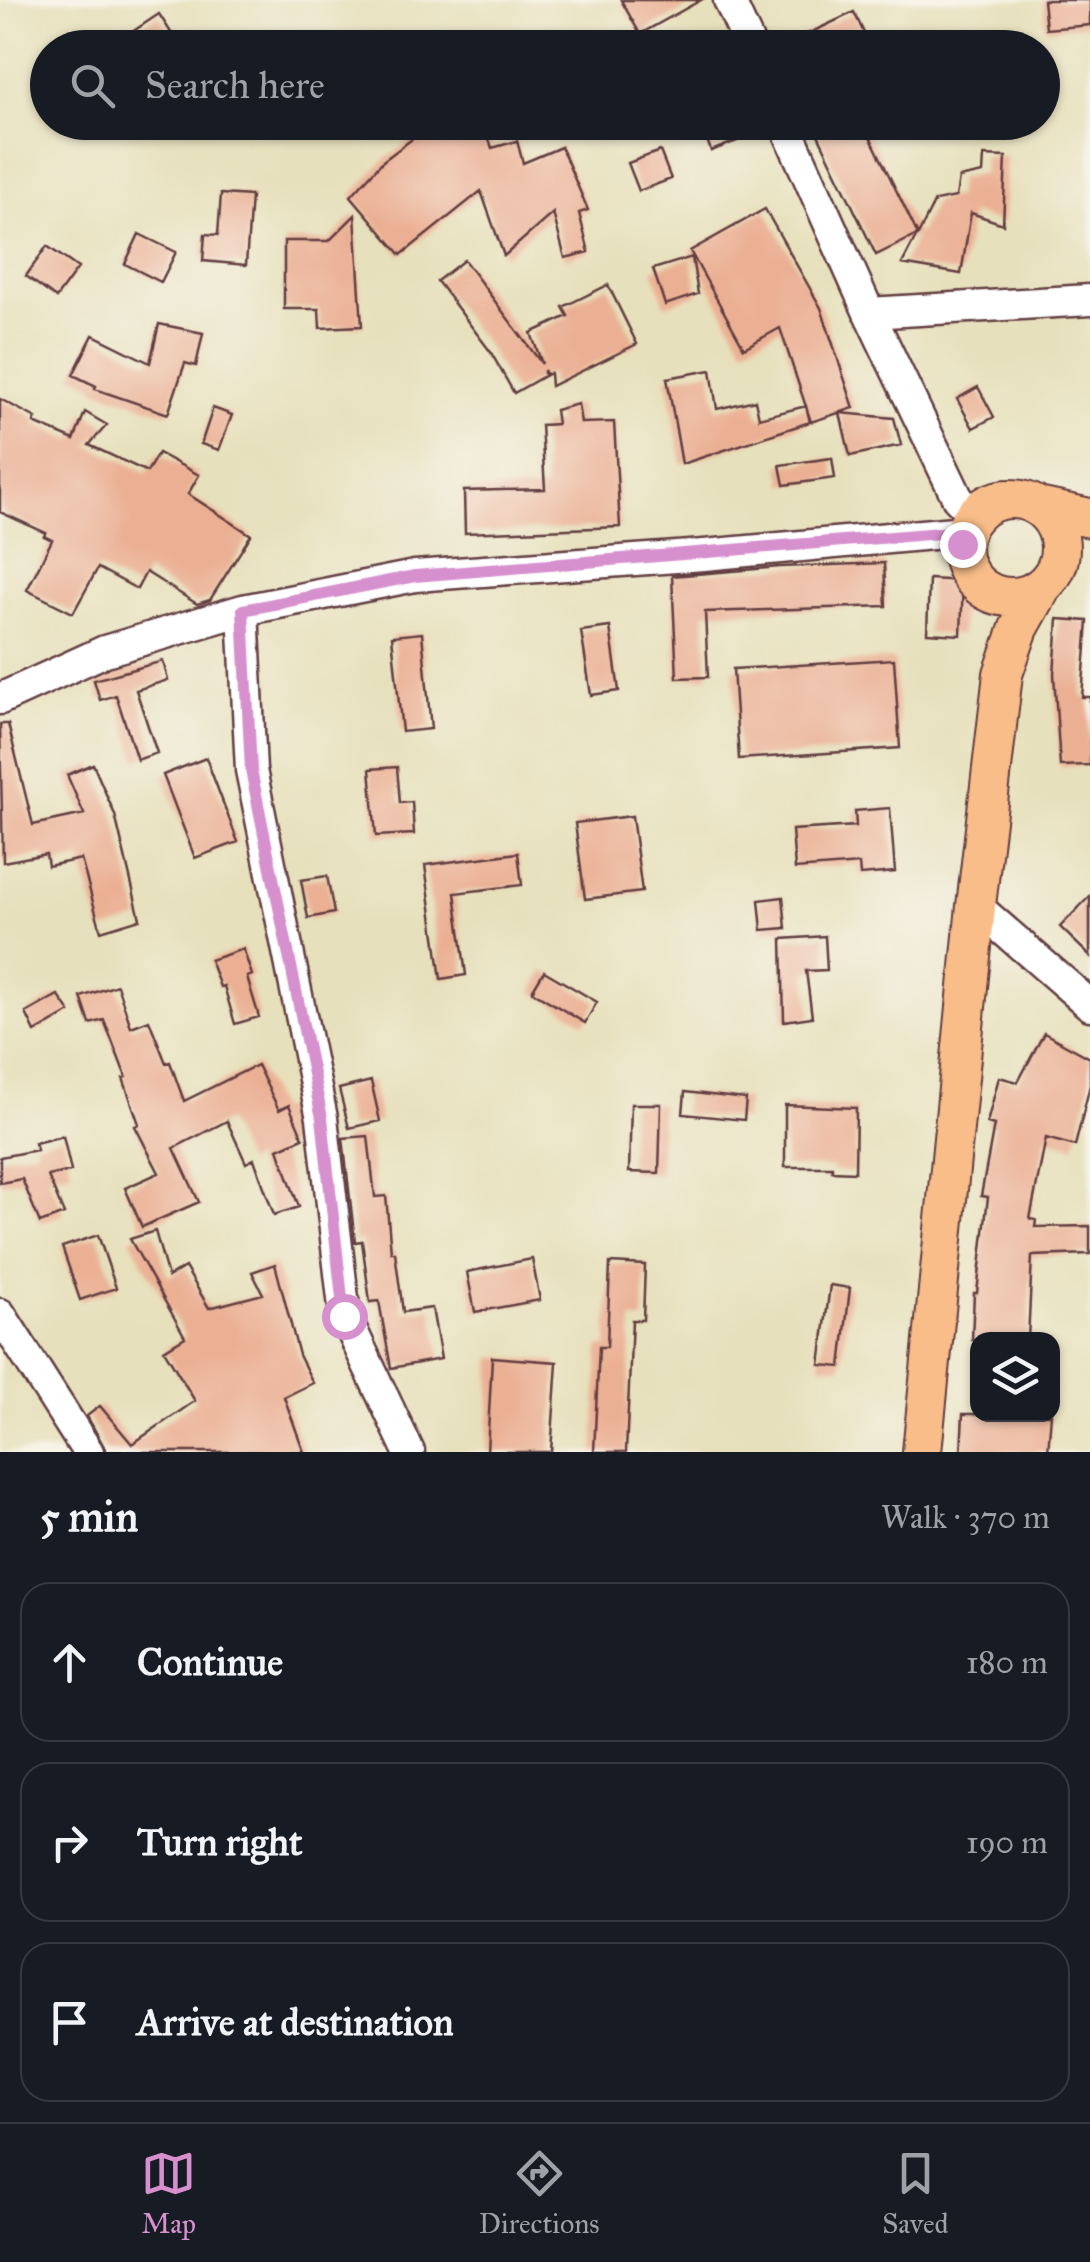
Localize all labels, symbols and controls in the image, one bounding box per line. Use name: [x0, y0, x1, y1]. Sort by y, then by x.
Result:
search box: [30, 30, 1060, 140]
icon: search: [65, 58, 120, 113]
text: Search here: [145, 62, 325, 108]
route end: [940, 522, 986, 568]
route start: [322, 1294, 368, 1340]
map controls: [970, 1332, 1060, 1422]
button: layers: [970, 1332, 1060, 1422]
text: 5 min: [40, 1491, 138, 1543]
text: Walk · 370 m: [881, 1498, 1050, 1537]
icon: ahead: [42, 1635, 97, 1690]
text: Continue: [137, 1639, 283, 1685]
text: 180 m: [966, 1643, 1048, 1682]
icon: right: [42, 1815, 97, 1870]
text: Turn right: [137, 1819, 303, 1865]
text: 190 m: [966, 1823, 1048, 1862]
icon: arrive: [42, 1995, 97, 2050]
text: Arrive at destination: [137, 1999, 454, 2045]
tab: Map: [141, 2146, 196, 2241]
tab: Directions: [479, 2146, 600, 2241]
tab: Saved: [882, 2146, 949, 2241]

